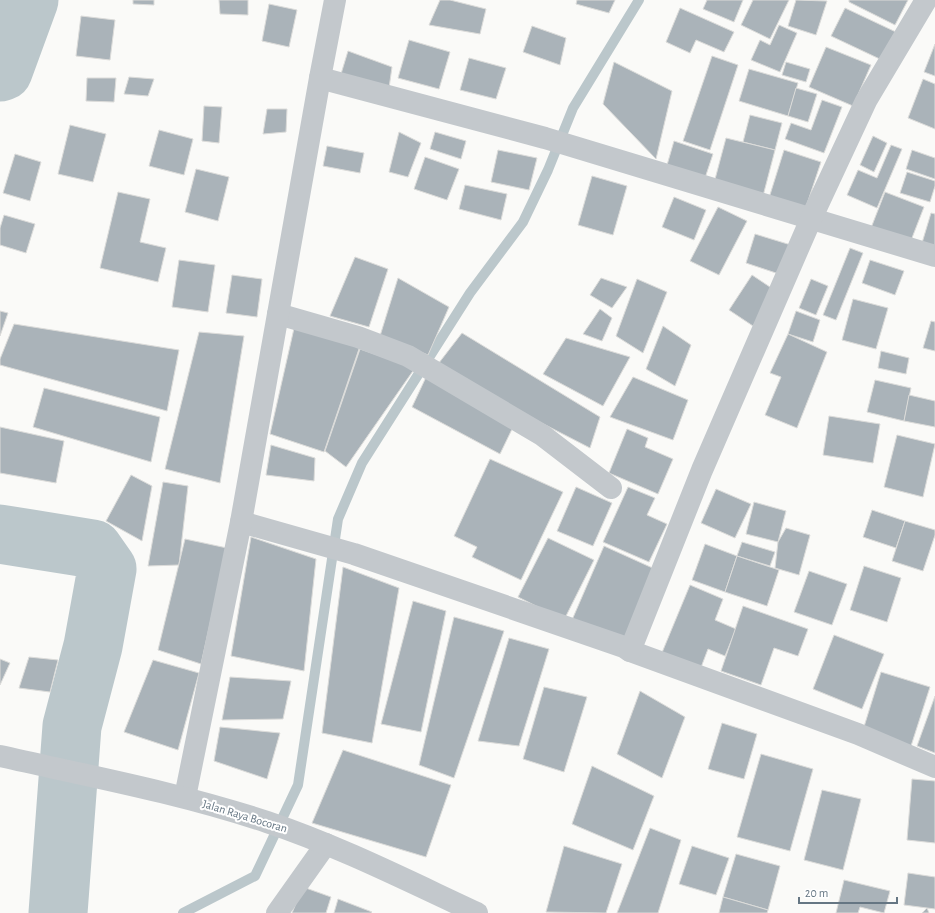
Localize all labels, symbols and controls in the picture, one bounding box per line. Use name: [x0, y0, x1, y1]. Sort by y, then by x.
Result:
street label: Jalan Raya Bocoran: [201, 797, 289, 836]
scale bar: [799, 879, 897, 905]
text: 20 m: [805, 887, 828, 899]

